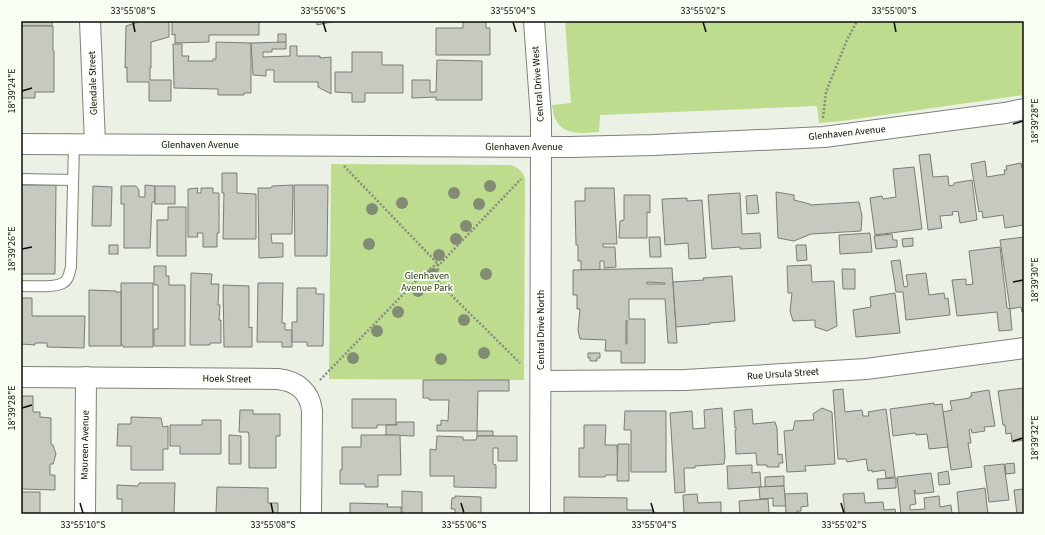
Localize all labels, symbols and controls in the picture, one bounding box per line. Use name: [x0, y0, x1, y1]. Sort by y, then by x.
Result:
text: 33°55'08"S: [110, 4, 156, 18]
text: 33°55'06"S: [300, 4, 346, 18]
text: 33°55'04"S: [490, 4, 536, 18]
text: 33°55'02"S: [680, 4, 726, 18]
text: 33°55'00"S: [871, 4, 917, 18]
street label: Central Drive West: [528, 45, 548, 123]
street label: Glendale Street: [85, 50, 101, 115]
text: 18°39'24"E: [5, 68, 19, 114]
text: 18°39'28"E: [1028, 98, 1042, 144]
street label: Glenhaven Avenue: [808, 122, 886, 144]
street label: Glenhaven Avenue: [161, 138, 239, 152]
street label: Glenhaven Avenue: [485, 140, 563, 154]
text: 18°39'26"E: [5, 226, 19, 272]
text: 18°39'30"E: [1028, 257, 1042, 303]
park label: Glenhaven Avenue Park: [401, 269, 453, 295]
street label: Central Drive North: [534, 290, 548, 370]
street label: Rue Ursula Street: [746, 364, 820, 384]
street label: Hoek Street: [202, 372, 252, 386]
text: 18°39'28"E: [5, 385, 19, 431]
street label: Maureen Avenue: [77, 410, 93, 480]
text: 18°39'32"E: [1028, 415, 1042, 461]
text: 33°55'10"S: [60, 518, 106, 532]
text: 33°55'08"S: [250, 518, 296, 532]
text: 33°55'06"S: [441, 518, 487, 532]
text: 33°55'04"S: [631, 518, 677, 532]
text: 33°55'02"S: [821, 518, 867, 532]

